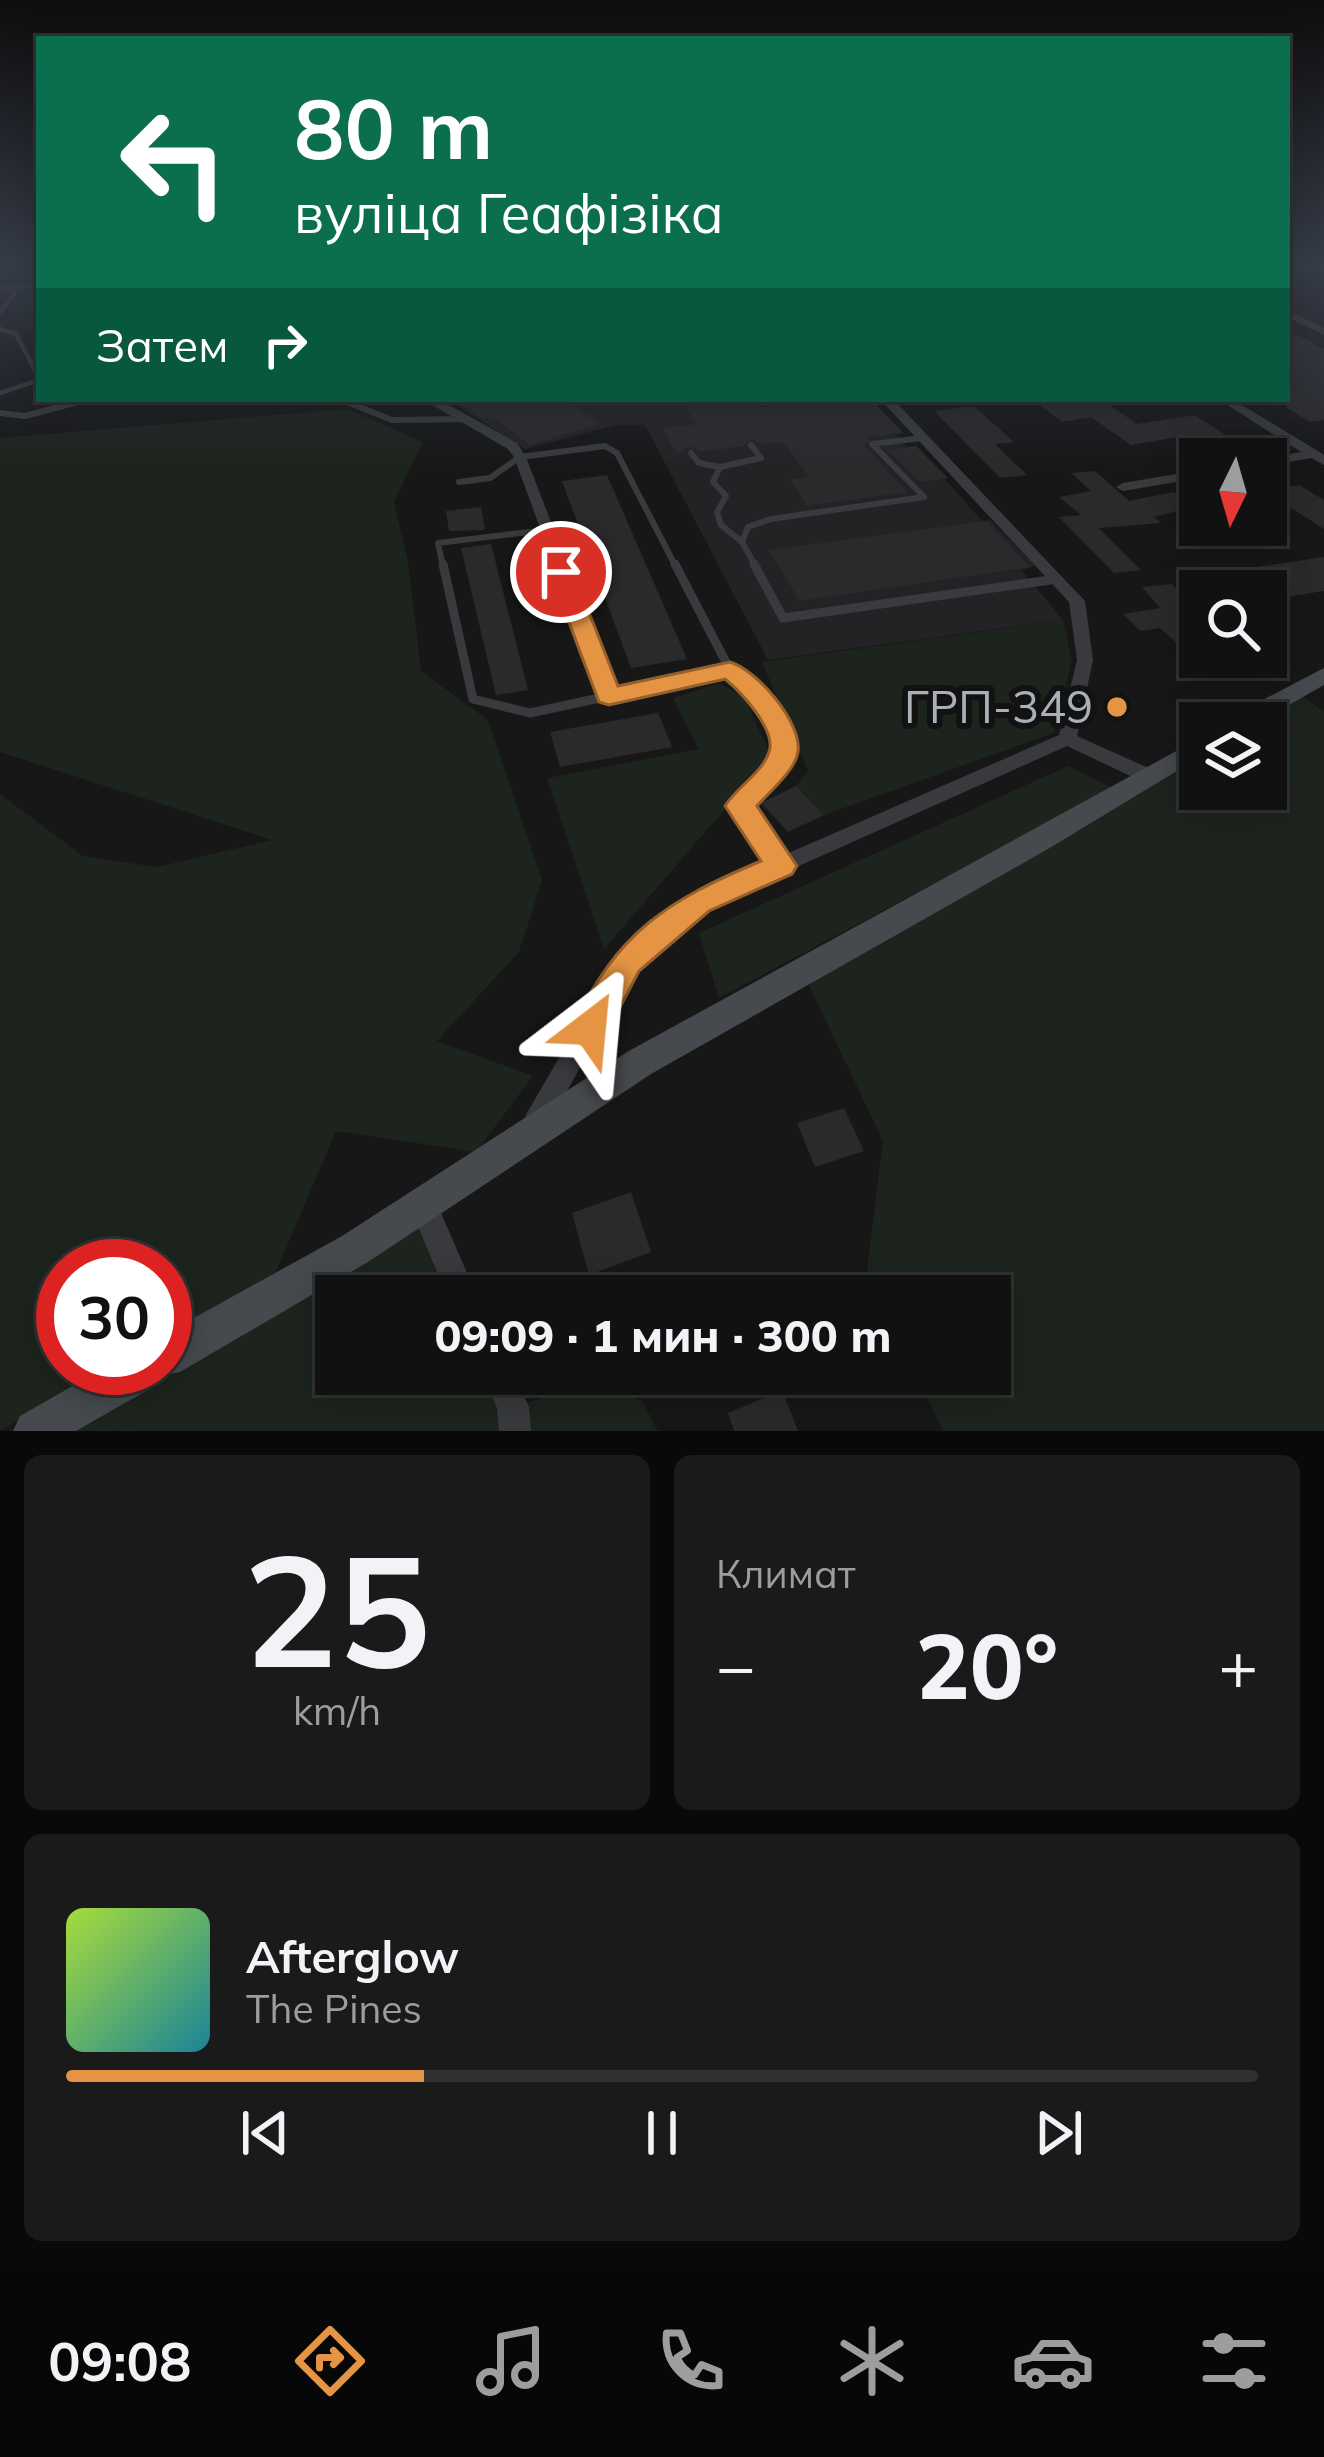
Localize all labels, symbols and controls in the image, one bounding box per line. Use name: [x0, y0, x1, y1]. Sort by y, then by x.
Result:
text: 80 m: [294, 75, 493, 180]
icon: left: [96, 84, 252, 240]
text: вуліца Геафізіка: [294, 179, 724, 247]
icon: right: [252, 312, 318, 378]
text: Затем: [96, 317, 228, 373]
north arrow: [1179, 438, 1287, 546]
map controls: [1179, 438, 1287, 810]
pin: [510, 521, 612, 623]
icon: arrive: [528, 539, 594, 605]
button: search: [1179, 570, 1287, 678]
place label: ГРП-349: [904, 678, 1093, 734]
marker: ГРП-349: [1104, 694, 1130, 720]
button: layers: [1179, 702, 1287, 810]
position arrow: [527, 965, 653, 1091]
speed limit sign: 30: [36, 1239, 192, 1395]
text: 09:09 · 1 мин · 300 m: [434, 1307, 892, 1363]
text: 25: [243, 1510, 431, 1706]
text: Климат: [716, 1549, 856, 1598]
text: 20°: [916, 1609, 1058, 1722]
text: −: [716, 1624, 756, 1707]
text: +: [1218, 1624, 1258, 1707]
text: km/h: [293, 1686, 381, 1735]
text: Afterglow: [246, 1928, 459, 1984]
text: The Pines: [246, 1984, 422, 2033]
icon: previous: [232, 2100, 298, 2166]
icon: pause: [629, 2100, 695, 2166]
icon: next: [1026, 2100, 1092, 2166]
icon: directions: [288, 2319, 372, 2403]
icon: music: [469, 2319, 553, 2403]
icon: phone: [649, 2319, 733, 2403]
icon: climate: [830, 2319, 914, 2403]
icon: car: [1011, 2319, 1095, 2403]
icon: filters: [1192, 2319, 1276, 2403]
text: 09:08: [48, 2327, 191, 2395]

